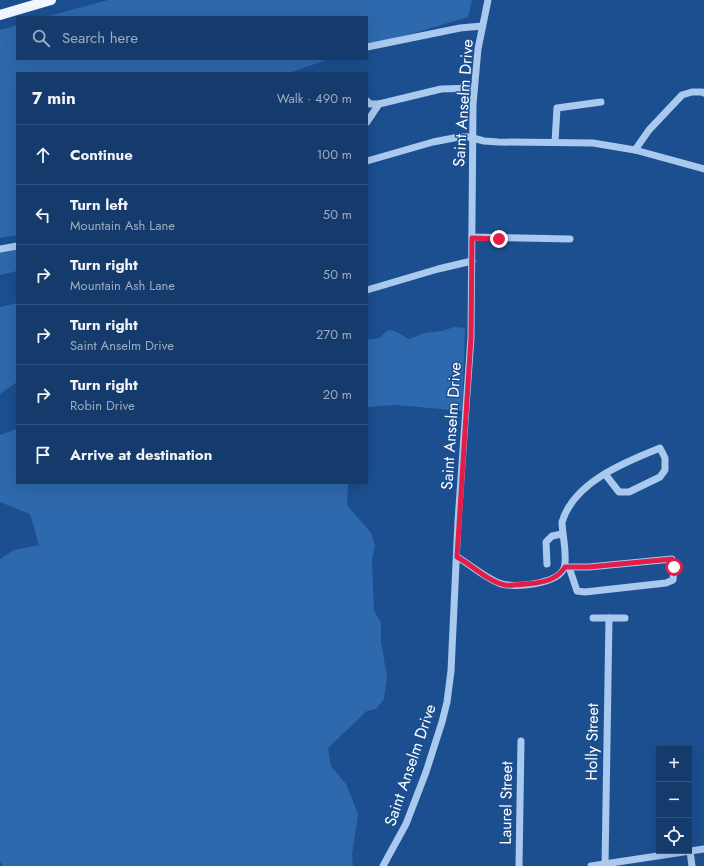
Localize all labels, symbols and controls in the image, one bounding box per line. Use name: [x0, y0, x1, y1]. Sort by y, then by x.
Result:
search box: [16, 16, 368, 60]
icon: search: [30, 27, 52, 49]
text: Search here: [62, 27, 138, 49]
street label: Saint Anselm Drive: [447, 38, 479, 168]
text: 7 min: [32, 86, 76, 110]
text: Walk · 490 m: [277, 89, 352, 108]
icon: ahead: [32, 144, 54, 166]
text: Continue: [70, 144, 133, 166]
text: 100 m: [317, 145, 352, 164]
text: Turn left: [70, 194, 128, 216]
icon: left: [32, 204, 54, 226]
text: 50 m: [323, 205, 352, 224]
text: Mountain Ash Lane: [70, 216, 175, 235]
route end: [490, 230, 508, 248]
text: Turn right: [70, 254, 138, 276]
icon: right: [32, 264, 54, 286]
text: 50 m: [323, 265, 352, 284]
text: Mountain Ash Lane: [70, 276, 175, 295]
text: Turn right: [70, 314, 138, 336]
icon: right: [32, 324, 54, 346]
text: 270 m: [316, 325, 352, 344]
text: Saint Anselm Drive: [70, 336, 174, 355]
street label: Saint Anselm Drive: [435, 361, 467, 491]
text: Turn right: [70, 374, 138, 396]
icon: right: [32, 384, 54, 406]
text: 20 m: [323, 385, 352, 404]
text: Robin Drive: [70, 396, 135, 415]
icon: arrive: [32, 444, 54, 466]
text: Arrive at destination: [70, 444, 212, 466]
route start: [665, 558, 683, 576]
street label: Saint Anselm Drive: [378, 701, 442, 829]
street label: Holly Street: [580, 703, 604, 781]
map controls: [656, 746, 692, 854]
button: +: [656, 746, 692, 782]
street label: Laurel Street: [494, 761, 518, 845]
button: −: [656, 782, 692, 818]
button: locate: [656, 818, 692, 854]

